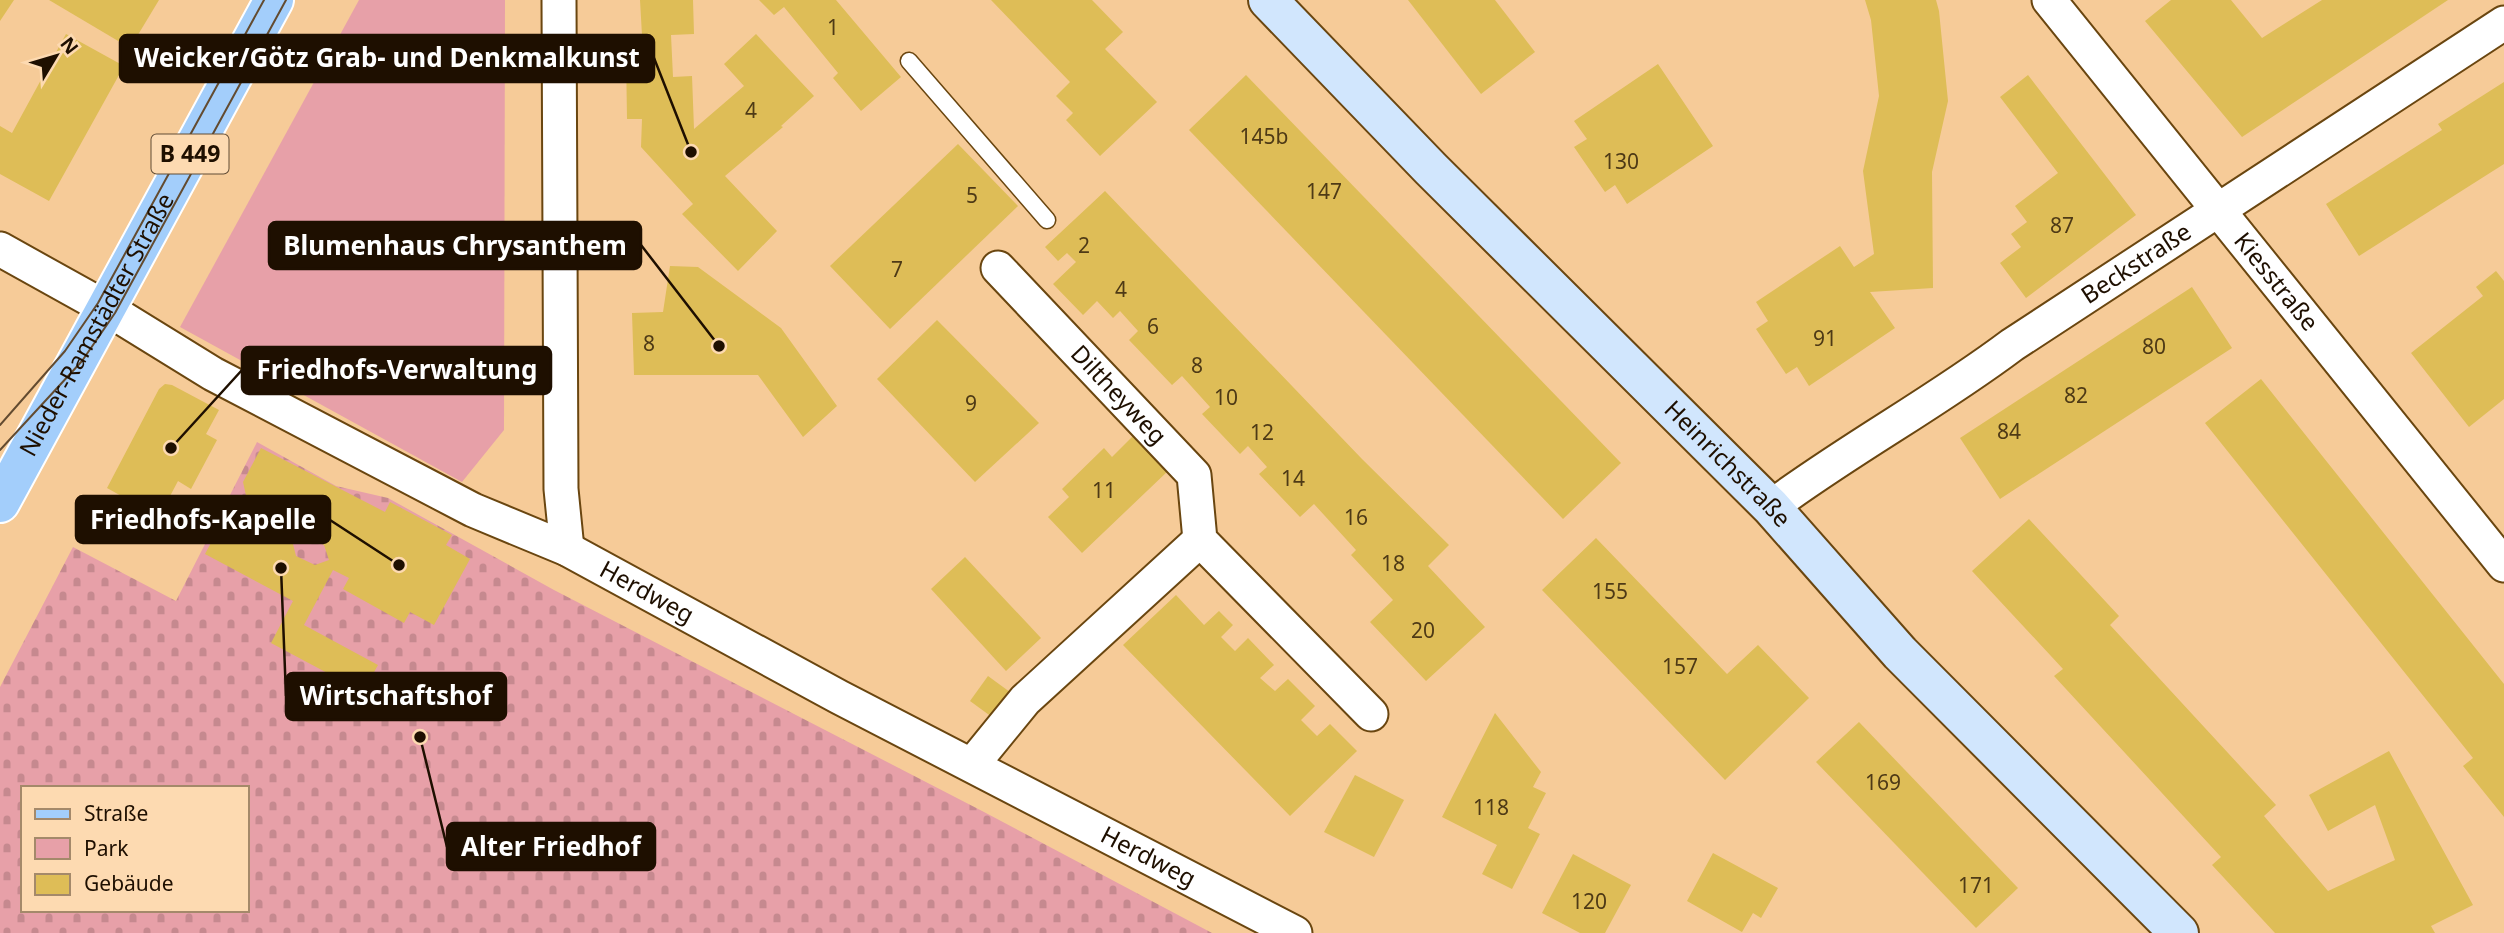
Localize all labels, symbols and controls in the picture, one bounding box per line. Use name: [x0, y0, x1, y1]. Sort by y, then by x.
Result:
house number: 1: [827, 13, 839, 41]
north arrow: [21, 21, 91, 91]
text: N: [54, 31, 84, 60]
callout: Weicker/Götz Grab- und Denkmalkunst: [120, 35, 654, 82]
text: Weicker/Götz Grab- und Denkmalkunst: [134, 39, 640, 75]
house number: 4: [745, 96, 757, 124]
house number: 145b: [1240, 122, 1288, 150]
road number: B 449: [152, 134, 228, 174]
house number: 130: [1603, 147, 1639, 175]
house number: 147: [1306, 177, 1342, 205]
house number: 5: [966, 181, 978, 209]
street label: Nieder-Ramstädter Straße: [11, 187, 181, 461]
house number: 87: [2050, 211, 2074, 239]
street label: Beckstraße: [2074, 214, 2197, 311]
callout: Blumenhaus Chrysanthem: [269, 222, 641, 269]
street label: Kiesstraße: [2227, 225, 2327, 337]
text: Blumenhaus Chrysanthem: [283, 227, 627, 263]
house number: 2: [1078, 231, 1090, 259]
house number: 7: [891, 255, 903, 283]
house number: 4: [1115, 275, 1127, 303]
house number: 6: [1147, 312, 1159, 340]
house number: 91: [1813, 324, 1837, 352]
house number: 8: [643, 329, 655, 357]
house number: 80: [2142, 332, 2166, 360]
street label: Diltheyweg: [1064, 337, 1175, 451]
callout: Friedhofs-Verwaltung: [242, 347, 551, 394]
text: Friedhofs-Verwaltung: [257, 351, 537, 387]
house number: 8: [1191, 351, 1203, 379]
house number: 82: [2064, 381, 2088, 409]
house number: 10: [1214, 383, 1238, 411]
house number: 9: [965, 389, 977, 417]
street label: Heinrichstraße: [1658, 392, 1799, 534]
house number: 84: [1997, 417, 2021, 445]
house number: 12: [1250, 418, 1274, 446]
house number: 14: [1281, 464, 1305, 492]
house number: 11: [1092, 476, 1116, 504]
callout: Friedhofs-Kapelle: [76, 496, 330, 543]
text: Friedhofs-Kapelle: [90, 501, 316, 537]
house number: 16: [1344, 503, 1368, 531]
house number: 18: [1381, 549, 1405, 577]
street label: Herdweg: [594, 552, 700, 630]
house number: 155: [1592, 577, 1628, 605]
house number: 20: [1411, 616, 1435, 644]
house number: 157: [1662, 652, 1698, 680]
callout: Wirtschaftshof: [286, 673, 506, 720]
text: Wirtschaftshof: [300, 677, 494, 713]
house number: 169: [1865, 768, 1901, 796]
legend: [21, 786, 248, 912]
house number: 118: [1473, 793, 1509, 821]
text: Straße: [84, 799, 148, 827]
street label: Herdweg: [1096, 817, 1202, 894]
callout: Alter Friedhof: [447, 823, 655, 870]
text: Alter Friedhof: [461, 828, 643, 864]
text: Park: [84, 834, 129, 862]
text: Gebäude: [84, 869, 174, 897]
house number: 171: [1958, 871, 1994, 899]
house number: 120: [1571, 887, 1607, 915]

